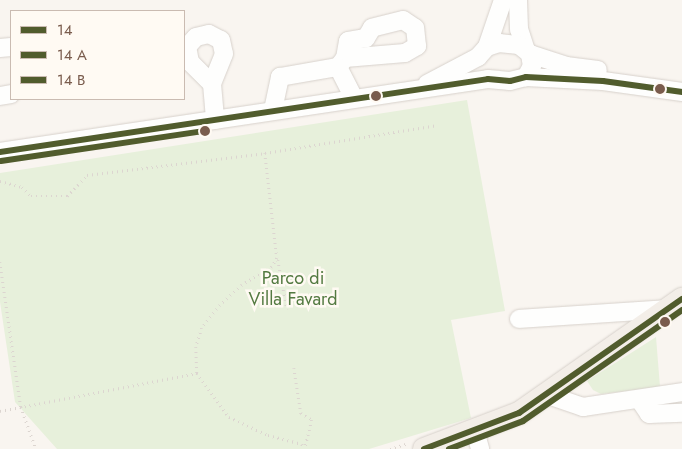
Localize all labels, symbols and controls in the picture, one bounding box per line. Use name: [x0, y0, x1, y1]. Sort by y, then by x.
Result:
legend: [10, 10, 185, 100]
text: 14: [57, 19, 73, 41]
text: 14 A: [57, 44, 87, 66]
text: 14 B: [57, 69, 85, 91]
unlabelled marker: [655, 84, 665, 94]
unlabelled marker: [371, 91, 381, 101]
unlabelled marker: [200, 126, 210, 136]
park label: Parco di Villa Favard: [249, 268, 337, 310]
unlabelled marker: [660, 317, 670, 327]

